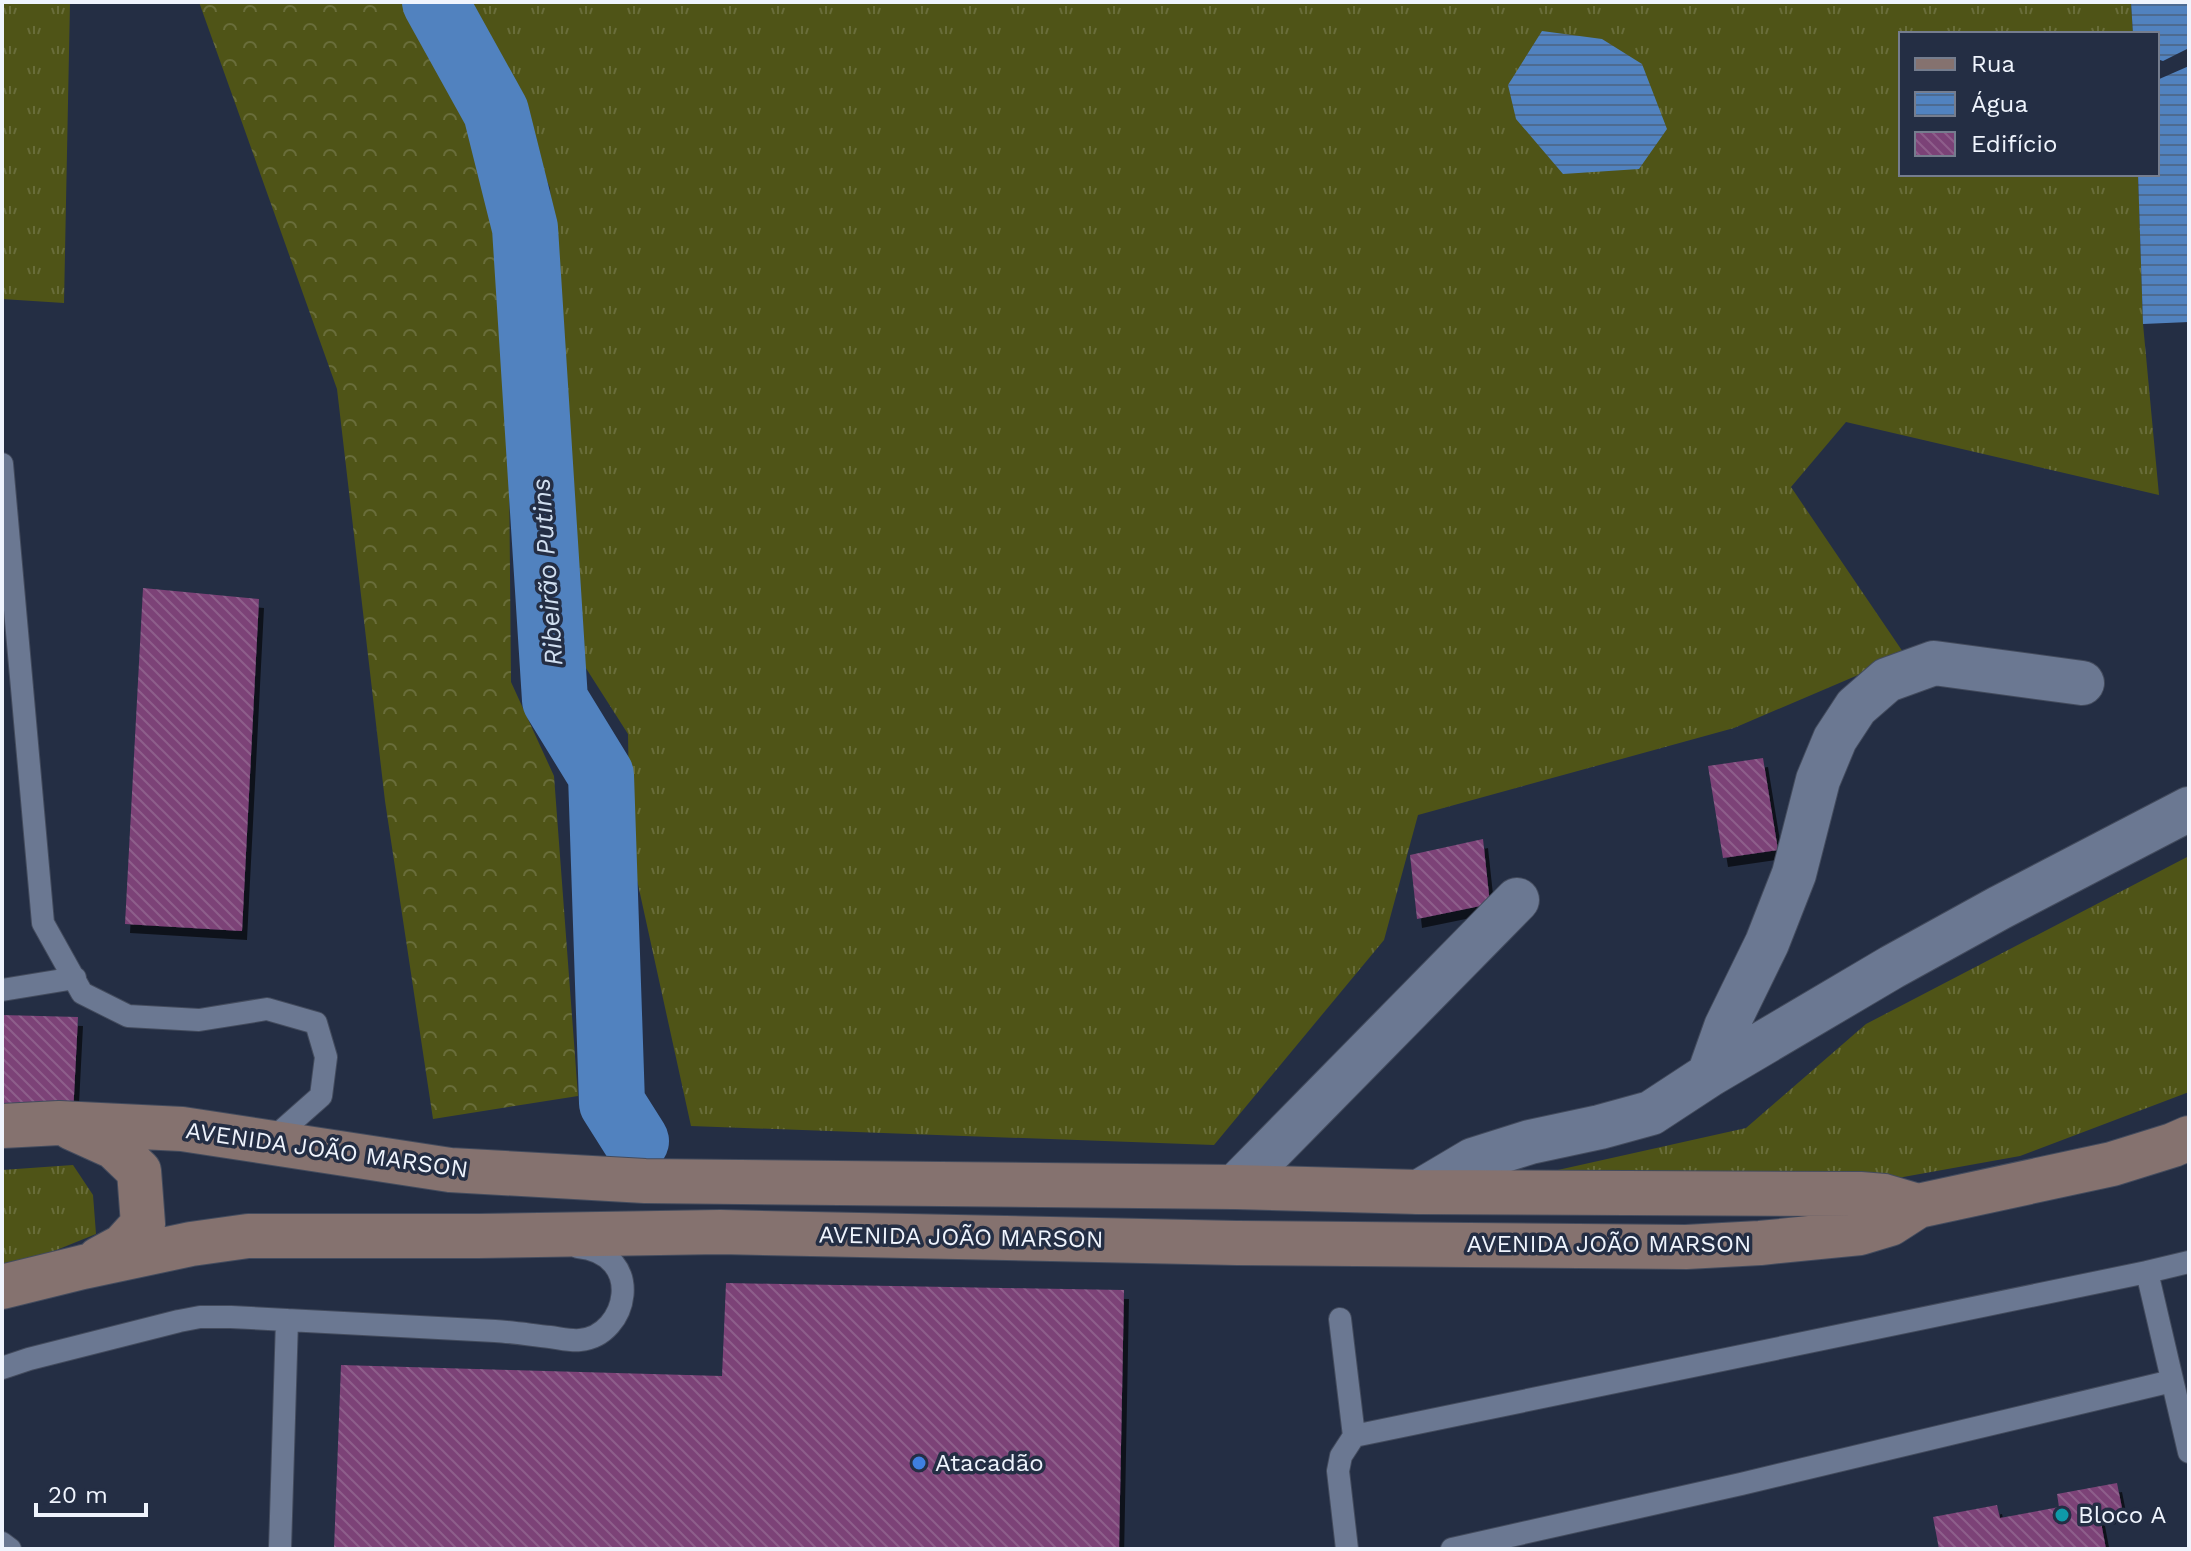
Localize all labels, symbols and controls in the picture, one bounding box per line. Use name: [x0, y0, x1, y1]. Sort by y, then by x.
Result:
legend: [1899, 32, 2159, 176]
text: Rua: [1971, 50, 2015, 78]
text: Água: [1971, 90, 2028, 118]
text: Edifício: [1971, 130, 2057, 158]
water label: Ribeirão Putins: [525, 477, 569, 667]
street label: AVENIDA JOÃO MARSON: [184, 1116, 470, 1184]
street label: AVENIDA JOÃO MARSON: [818, 1221, 1104, 1253]
street label: AVENIDA JOÃO MARSON: [1467, 1230, 1751, 1258]
place label: Atacadão: [935, 1449, 1044, 1477]
marker: Atacadão: [910, 1454, 928, 1472]
scale bar: [36, 1467, 146, 1517]
text: 20 m: [48, 1481, 108, 1509]
place label: Bloco A: [2078, 1501, 2166, 1529]
marker: Bloco A: [2053, 1506, 2071, 1524]

